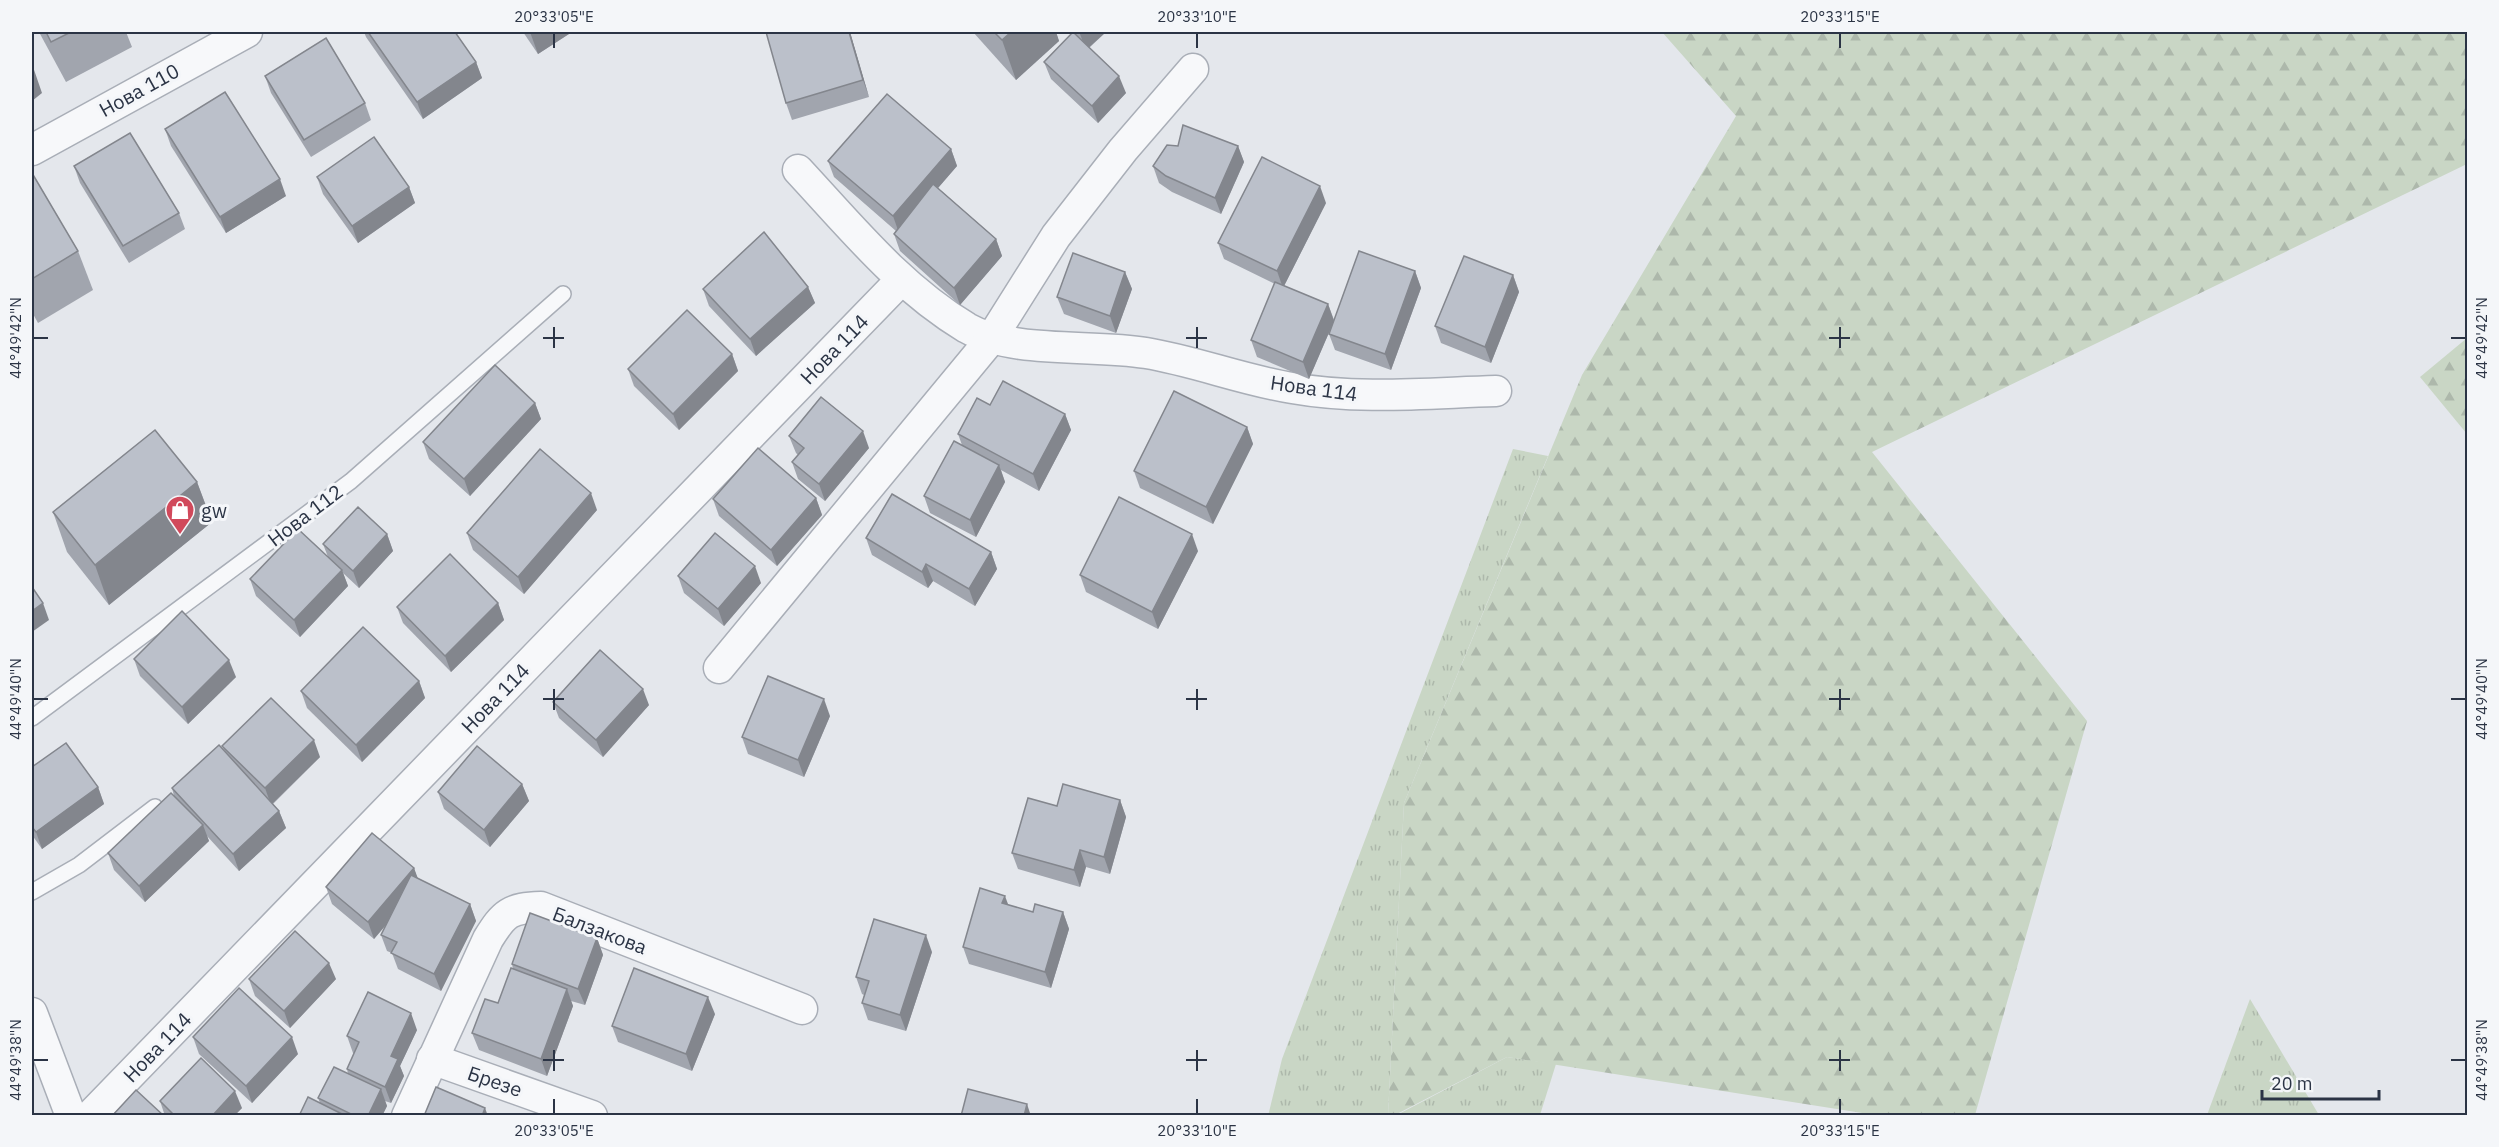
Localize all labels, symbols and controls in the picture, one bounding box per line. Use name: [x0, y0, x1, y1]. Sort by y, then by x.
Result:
text: 20°33'05"E: [514, 7, 594, 26]
text: 20°33'10"E: [1157, 7, 1237, 26]
text: 20°33'15"E: [1800, 7, 1880, 26]
street label: Нова 110: [94, 57, 184, 123]
text: 44°49'42"N: [6, 297, 25, 379]
text: 44°49'42"N: [2472, 297, 2491, 379]
street label: Нова 114: [794, 308, 874, 390]
street label: Нова 114: [1269, 369, 1359, 407]
street label: Нова 112: [262, 478, 348, 552]
shop icon: gw: [164, 494, 196, 536]
place label: gw: [201, 497, 227, 524]
street label: Нова 114: [455, 657, 535, 739]
text: 44°49'40"N: [6, 658, 25, 740]
text: 44°49'40"N: [2472, 658, 2491, 740]
street label: Балзакова: [549, 900, 651, 960]
street label: Нова 114: [117, 1006, 197, 1088]
text: 44°49'38"N: [6, 1019, 25, 1101]
text: 44°49'38"N: [2472, 1019, 2491, 1101]
street label: Брезе: [464, 1059, 526, 1103]
scale bar: [2262, 1063, 2379, 1101]
text: 20 m: [2271, 1072, 2313, 1095]
text: 20°33'05"E: [514, 1121, 594, 1140]
text: 20°33'10"E: [1157, 1121, 1237, 1140]
text: 20°33'15"E: [1800, 1121, 1880, 1140]

